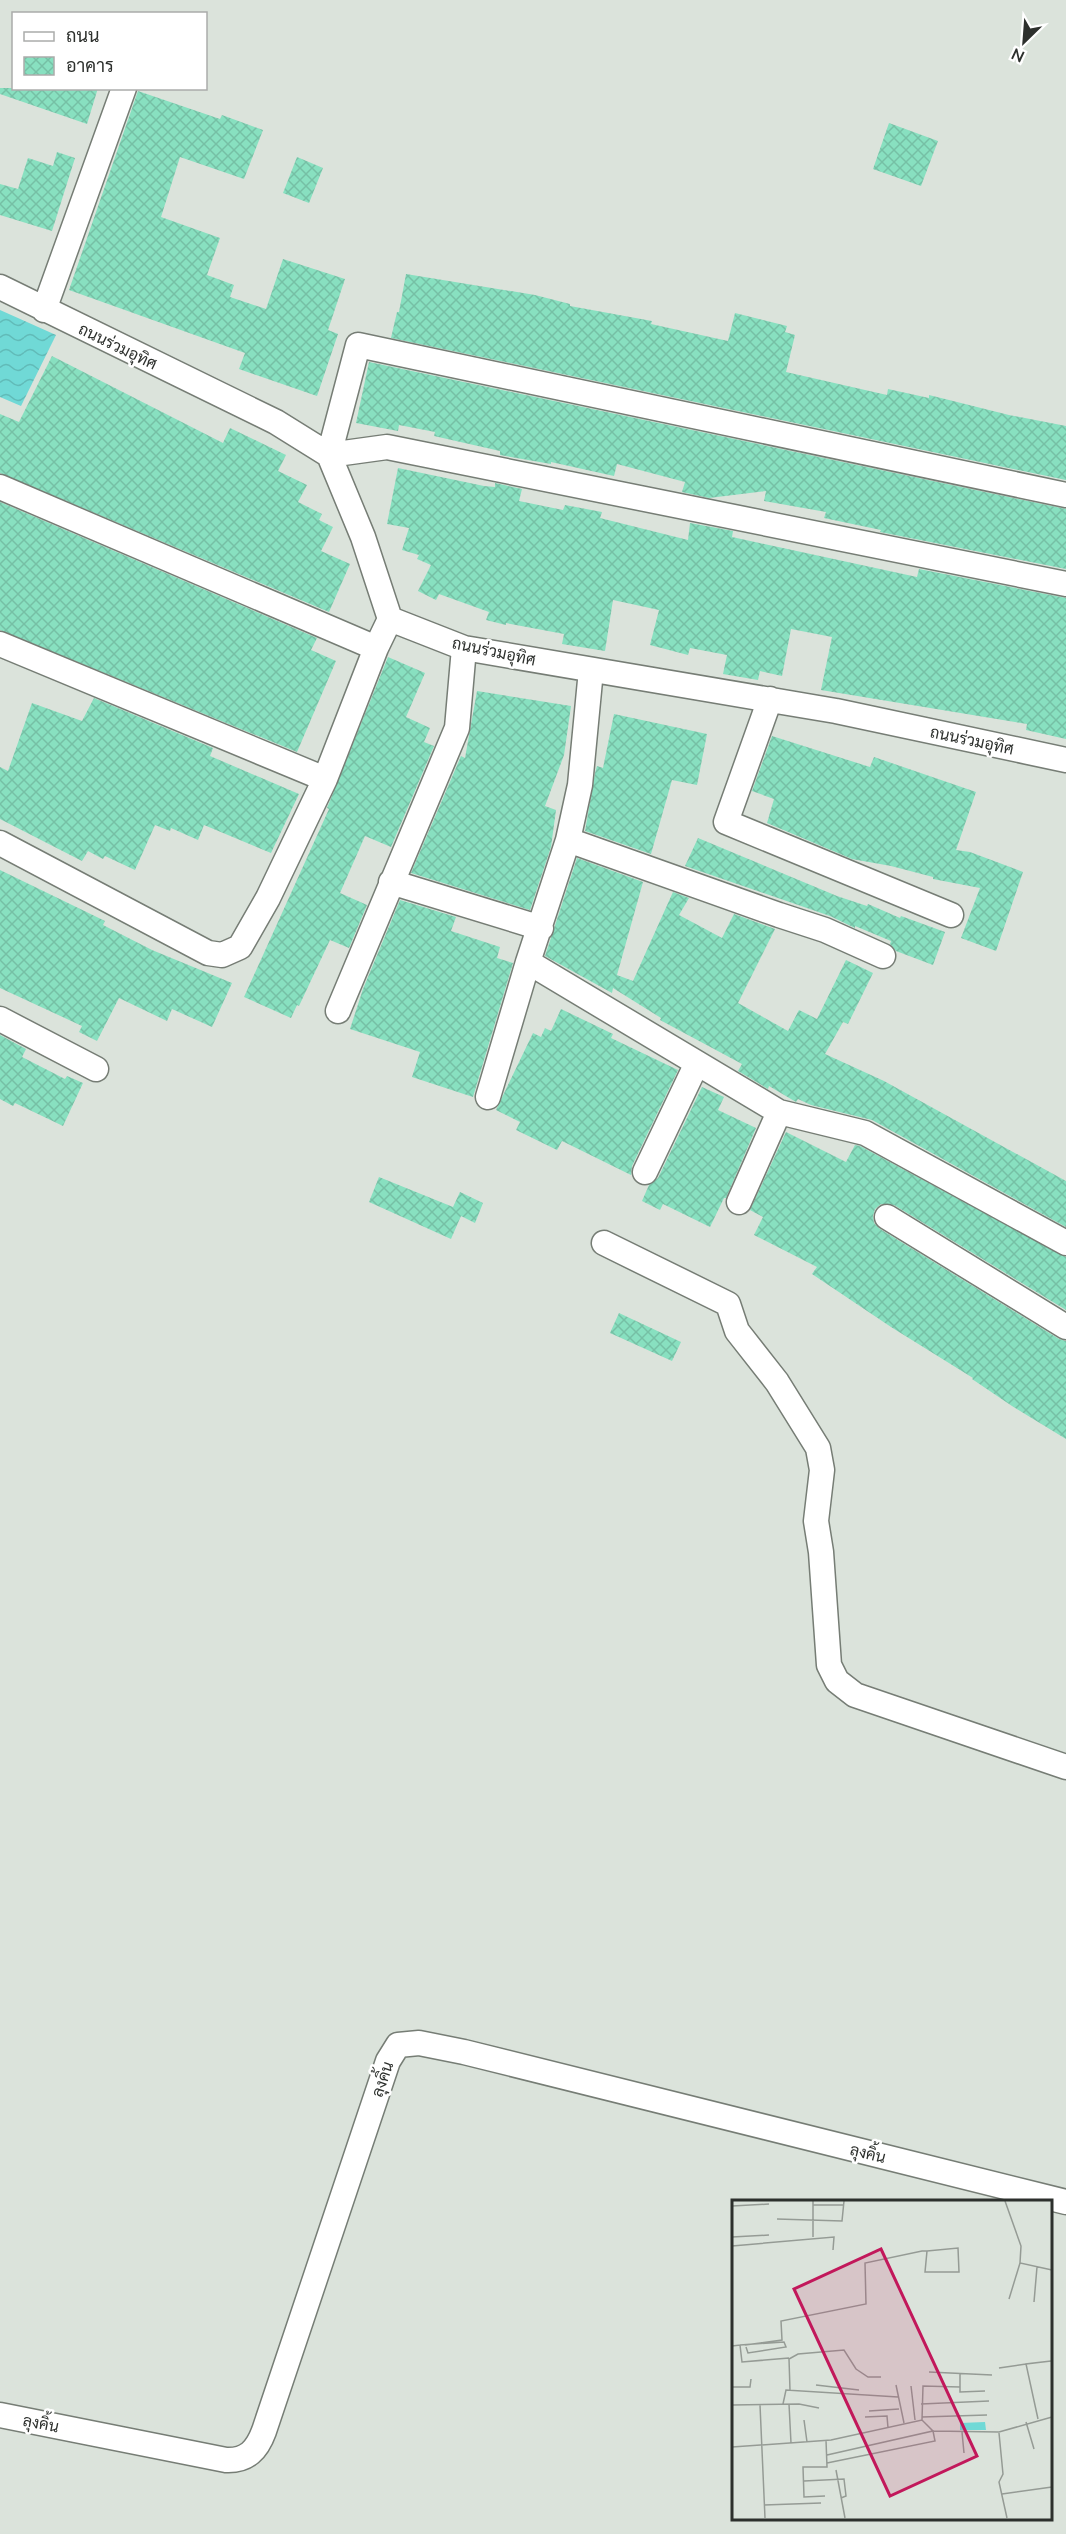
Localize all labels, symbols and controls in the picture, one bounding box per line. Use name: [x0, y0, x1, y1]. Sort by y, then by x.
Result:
legend: [12, 12, 207, 90]
north arrow: [994, 12, 1054, 72]
text: ถนน: [66, 24, 99, 47]
text: N: [1008, 44, 1027, 67]
text: อาคาร: [66, 54, 114, 77]
street label: ถนนร่วมอุทิศ: [75, 318, 161, 375]
street label: ถนนร่วมอุทิศ: [450, 632, 538, 672]
street label: ถนนร่วมอุทิศ: [928, 721, 1016, 761]
street label: ลุงคิ้น: [364, 2057, 399, 2100]
street label: ลุงคิ้น: [847, 2136, 889, 2169]
inset map: [732, 2200, 1051, 2519]
street label: ลุงคิ้น: [21, 2407, 61, 2438]

